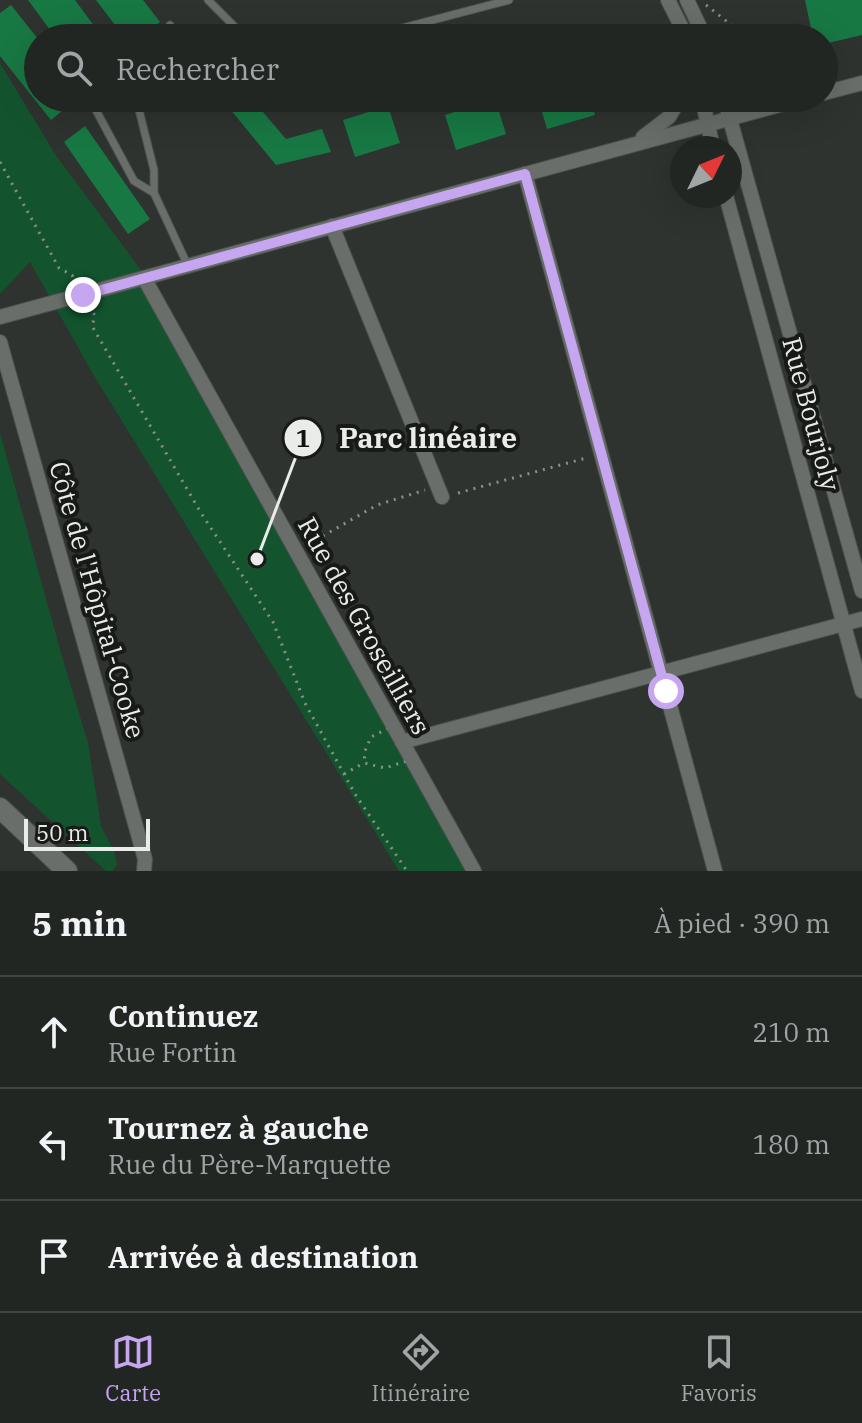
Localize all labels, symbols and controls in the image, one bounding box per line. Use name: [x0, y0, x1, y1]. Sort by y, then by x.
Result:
search box: [24, 24, 838, 112]
icon: search: [52, 46, 96, 90]
text: Rechercher: [116, 49, 279, 88]
north arrow: [670, 136, 742, 208]
route end: [65, 277, 101, 313]
street label: Rue Bourjoly: [775, 333, 849, 494]
callout: Parc linéaire: [283, 412, 533, 464]
text: Parc linéaire: [339, 419, 517, 456]
text: 1: [296, 422, 310, 454]
street label: Côte de l'Hôpital-Cooke: [42, 457, 154, 742]
street label: Rue des Groseilliers: [291, 511, 439, 740]
route start: [648, 673, 684, 709]
scale bar: [24, 815, 150, 851]
text: 50 m: [36, 818, 88, 847]
text: 5 min: [32, 901, 127, 945]
text: À pied · 390 m: [654, 906, 830, 940]
text: Continuez: [108, 996, 258, 1035]
icon: ahead: [32, 1010, 76, 1054]
text: 210 m: [752, 1015, 830, 1049]
text: Rue Fortin: [108, 1035, 237, 1069]
text: Tournez à gauche: [108, 1108, 369, 1147]
icon: left: [32, 1122, 76, 1166]
text: 180 m: [752, 1127, 830, 1161]
text: Rue du Père-Marquette: [108, 1147, 391, 1181]
icon: arrive: [32, 1234, 76, 1278]
text: Arrivée à destination: [108, 1237, 418, 1276]
tab: Carte: [105, 1330, 161, 1407]
tab: Itinéraire: [372, 1330, 470, 1407]
tab: Favoris: [681, 1330, 757, 1407]

